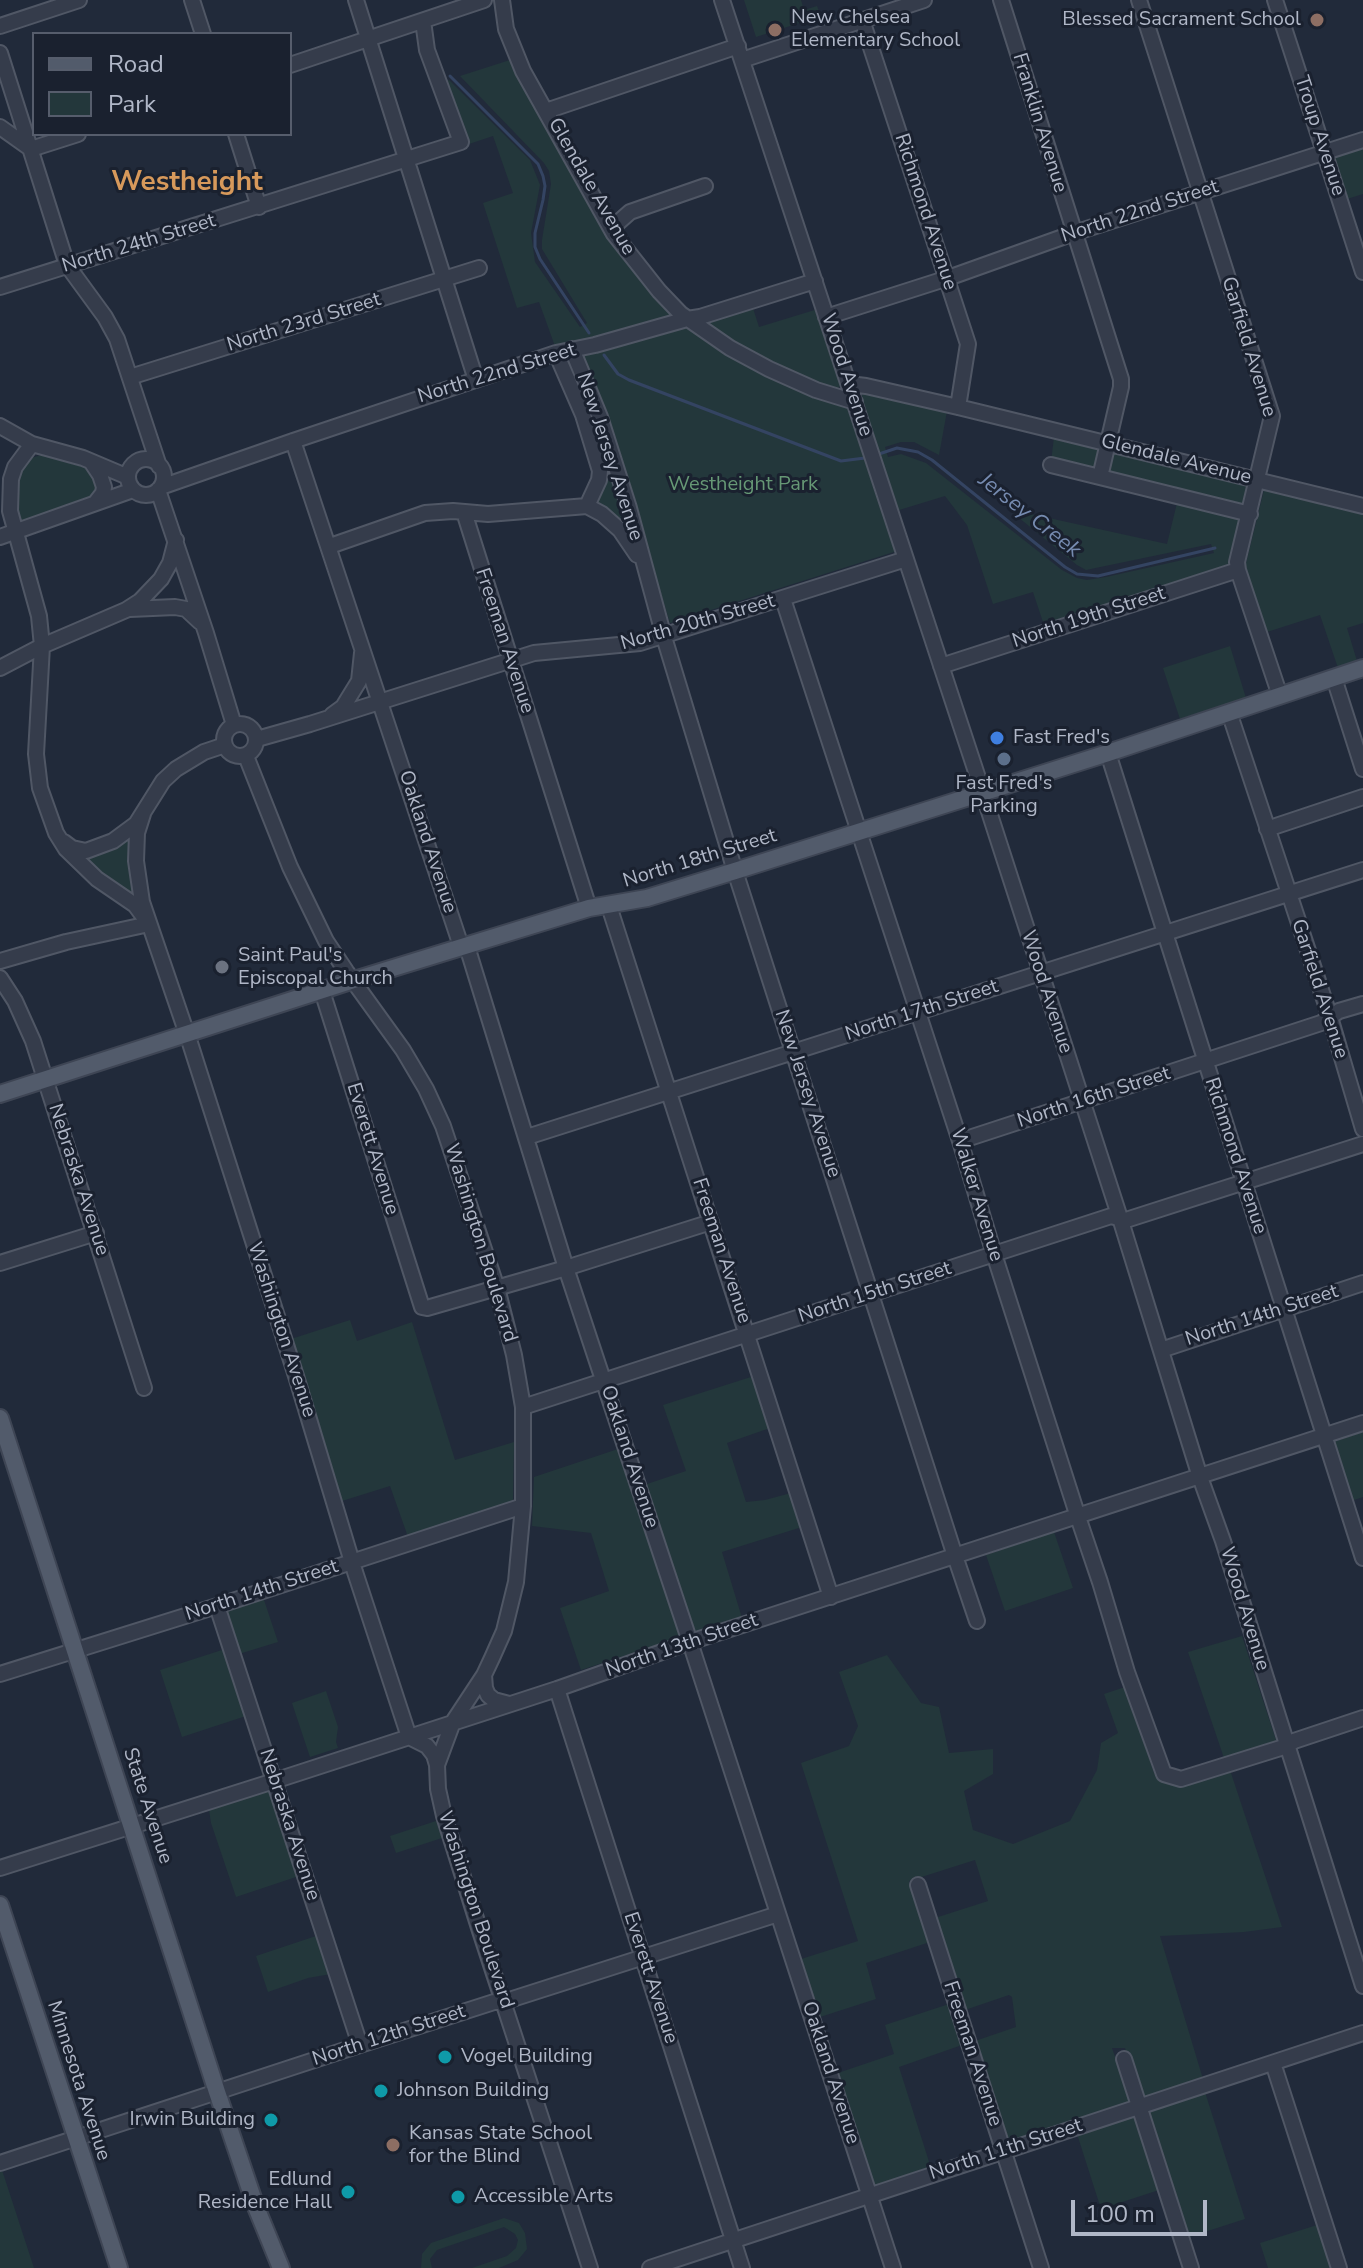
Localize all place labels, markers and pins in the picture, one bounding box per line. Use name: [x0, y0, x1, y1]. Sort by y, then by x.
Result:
place label: New Chelsea Elementary School: [791, 6, 960, 53]
place label: Blessed Sacrament School: [1062, 8, 1301, 32]
marker: Blessed Sacrament School: [1308, 11, 1326, 29]
marker: New Chelsea Elementary School: [766, 21, 784, 39]
place label: Fast Fred's: [1013, 726, 1110, 750]
marker: Fast Fred's: [988, 729, 1006, 747]
marker: Fast Fred's Parking: [995, 750, 1013, 768]
place label: Fast Fred's Parking: [956, 772, 1052, 819]
place label: Saint Paul's Episcopal Church: [238, 944, 393, 991]
marker: Saint Paul's Episcopal Church: [213, 958, 231, 976]
place label: Vogel Building: [461, 2045, 593, 2069]
marker: Vogel Building: [436, 2048, 454, 2066]
place label: Johnson Building: [397, 2079, 549, 2103]
marker: Johnson Building: [372, 2082, 390, 2100]
place label: Irwin Building: [130, 2108, 255, 2132]
marker: Irwin Building: [262, 2111, 280, 2129]
place label: Kansas State School for the Blind: [409, 2122, 592, 2169]
marker: Kansas State School for the Blind: [384, 2136, 402, 2154]
place label: Edlund Residence Hall: [198, 2168, 332, 2215]
marker: Edlund Residence Hall: [339, 2183, 357, 2201]
place label: Accessible Arts: [474, 2185, 613, 2209]
marker: Accessible Arts: [449, 2188, 467, 2206]

